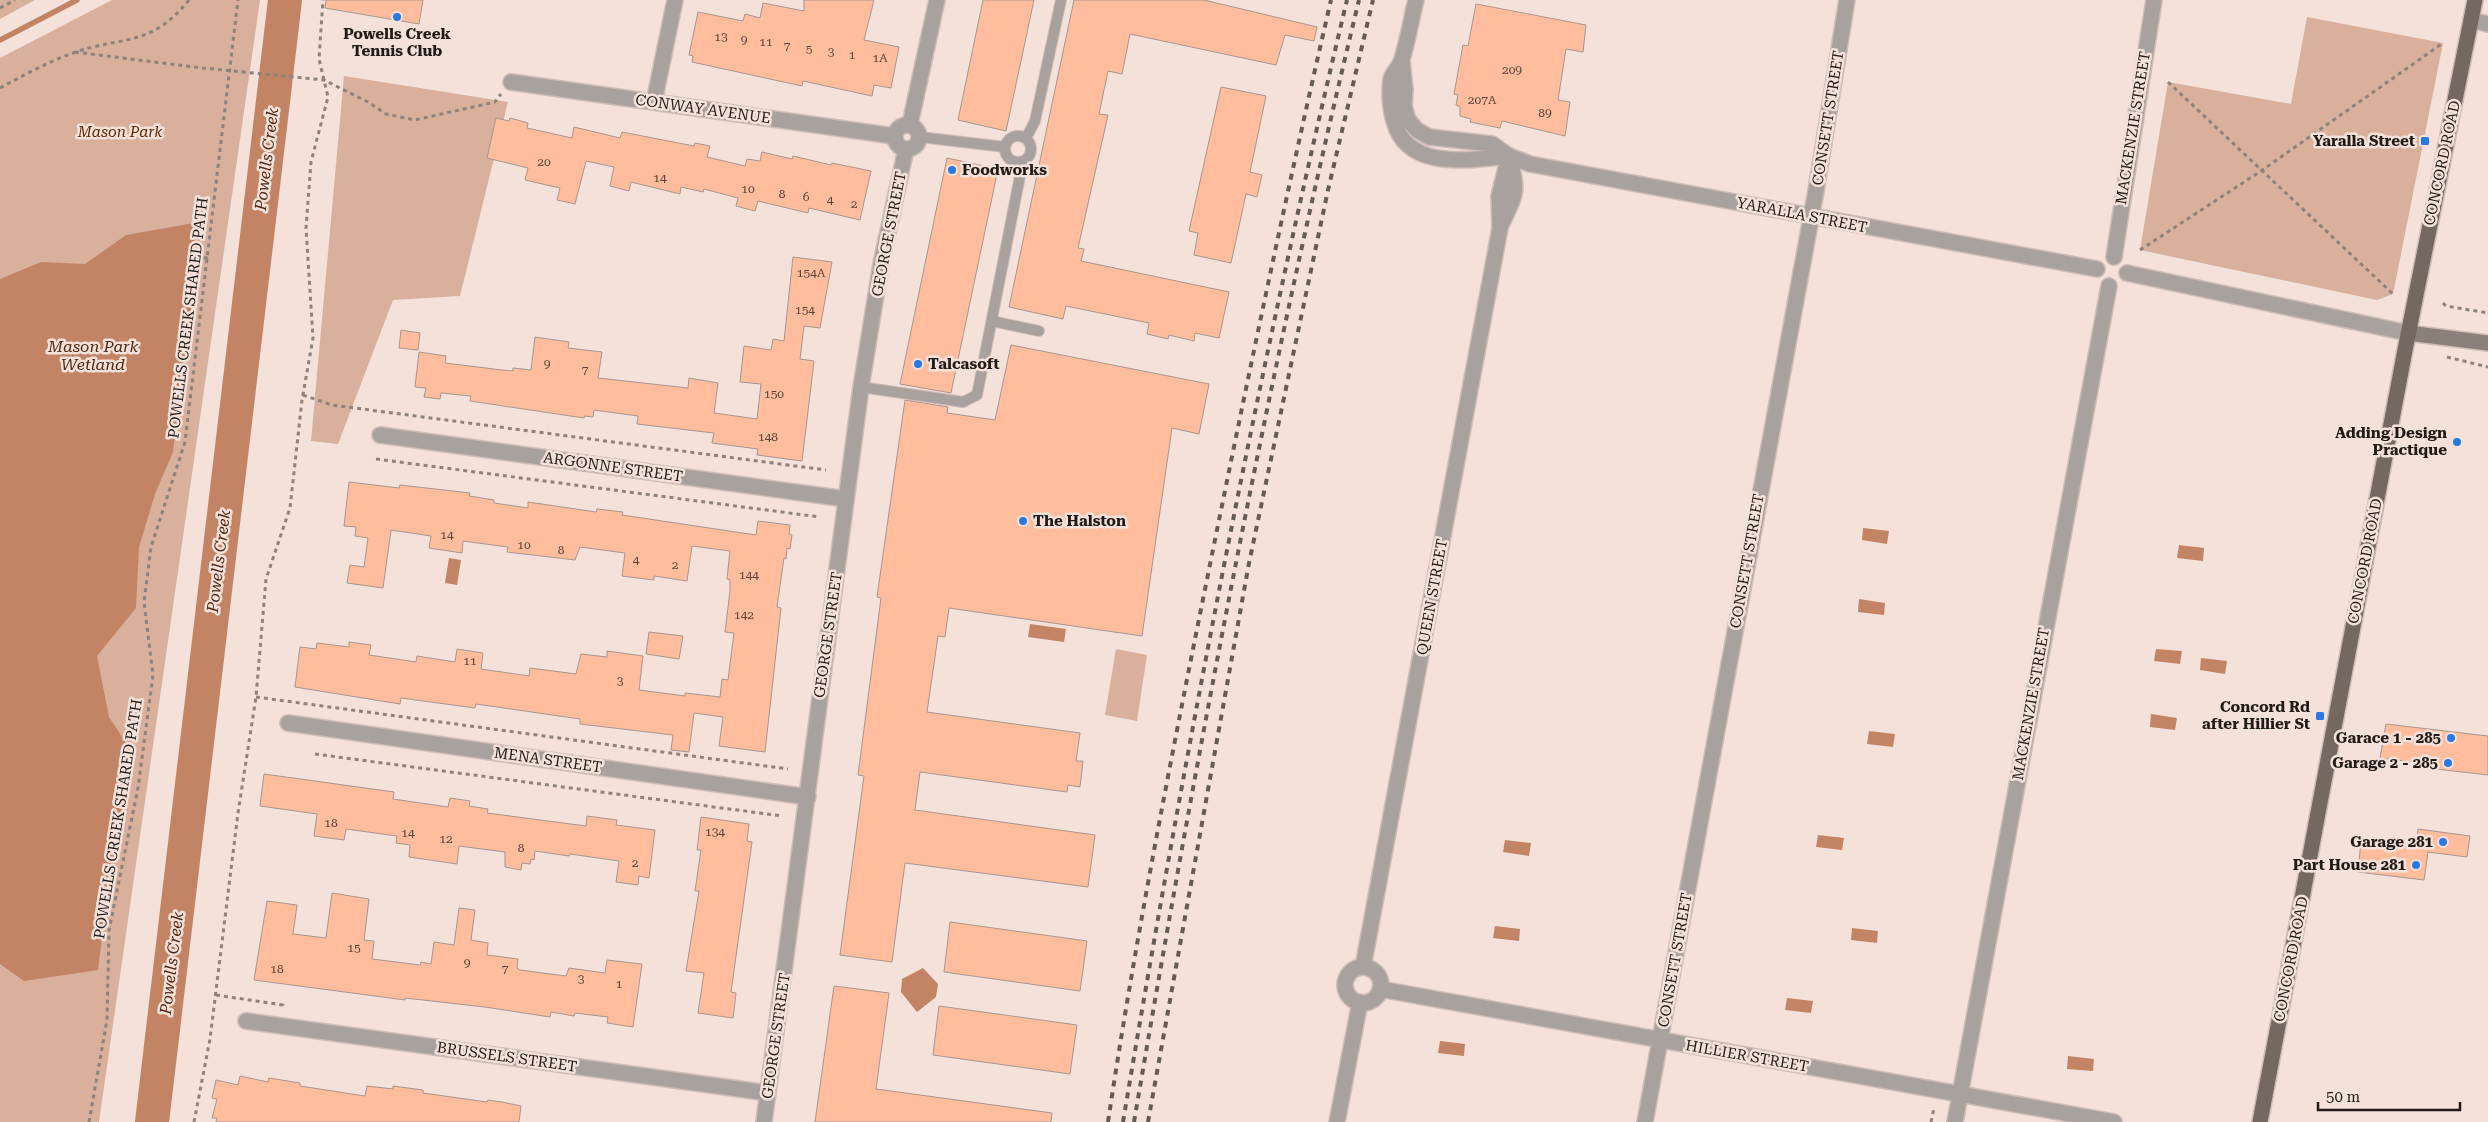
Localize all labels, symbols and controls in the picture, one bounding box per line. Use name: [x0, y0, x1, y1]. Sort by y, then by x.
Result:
marker: Powells Creek Tennis Club: [391, 11, 403, 23]
place label: Powells Creek Tennis Club: [343, 25, 451, 60]
house number: 13: [714, 30, 728, 44]
house number: 9: [741, 33, 748, 47]
house number: 11: [759, 35, 773, 49]
house number: 7: [784, 39, 791, 53]
house number: 5: [806, 42, 813, 56]
house number: 3: [828, 45, 835, 59]
house number: 1: [849, 48, 856, 62]
street label: CONSETT STREET: [1808, 49, 1848, 187]
street label: MACKENZIE STREET: [2112, 50, 2154, 206]
house number: 1A: [872, 51, 888, 65]
house number: 209: [1502, 63, 1522, 77]
street label: CONWAY AVENUE: [634, 91, 772, 127]
house number: 207A: [1468, 93, 1497, 107]
street label: CONCORD ROAD: [2420, 99, 2464, 227]
water label: Powells Creek: [251, 106, 282, 212]
house number: 89: [1538, 106, 1552, 120]
park label: Mason Park: [77, 123, 163, 141]
place label: Yaralla Street: [2313, 132, 2415, 150]
marker: Yaralla Street: [2419, 135, 2431, 147]
house number: 20: [537, 155, 551, 169]
place label: Foodworks: [962, 161, 1047, 179]
marker: Foodworks: [946, 164, 958, 176]
street label: GEORGE STREET: [868, 170, 910, 298]
house number: 14: [653, 171, 667, 185]
house number: 10: [741, 182, 755, 196]
house number: 8: [779, 187, 786, 201]
house number: 6: [803, 190, 810, 204]
house number: 4: [827, 193, 834, 207]
street label: YARALLA STREET: [1735, 194, 1869, 236]
street label: POWELLS CREEK SHARED PATH: [164, 196, 212, 440]
house number: 2: [851, 197, 858, 211]
house number: 154A: [797, 266, 826, 280]
house number: 154: [795, 303, 815, 317]
water label: Mason Park Wetland: [47, 337, 138, 374]
place label: Talcasoft: [928, 355, 1000, 373]
house number: 9: [544, 357, 551, 371]
marker: Talcasoft: [912, 358, 924, 370]
house number: 7: [582, 363, 589, 377]
house number: 150: [764, 387, 784, 401]
place label: Adding Design Practique: [2335, 424, 2447, 459]
house number: 148: [758, 430, 778, 444]
marker: Adding Design Practique: [2451, 436, 2463, 448]
street label: ARGONNE STREET: [542, 448, 684, 486]
street label: CONSETT STREET: [1726, 492, 1768, 630]
street label: CONCORD ROAD: [2344, 497, 2386, 625]
water label: Powells Creek: [203, 508, 234, 614]
place label: The Halston: [1033, 512, 1126, 530]
marker: The Halston: [1017, 515, 1029, 527]
house number: 14: [440, 528, 454, 542]
street label: QUEEN STREET: [1413, 537, 1451, 657]
house number: 10: [517, 538, 531, 552]
house number: 8: [558, 543, 565, 557]
house number: 4: [633, 553, 640, 567]
house number: 2: [672, 558, 679, 572]
house number: 144: [739, 568, 759, 582]
street label: GEORGE STREET: [810, 571, 846, 699]
house number: 142: [734, 608, 754, 622]
street label: MACKENZIE STREET: [2009, 626, 2053, 782]
house number: 11: [463, 654, 477, 668]
house number: 3: [617, 674, 624, 688]
street label: POWELLS CREEK SHARED PATH: [90, 698, 146, 940]
place label: Concord Rd after Hillier St: [2202, 698, 2310, 733]
marker: Concord Rd after Hillier St: [2314, 710, 2326, 722]
place label: Garace 1 - 285: [2336, 729, 2441, 747]
marker: Garace 1 - 285: [2445, 732, 2457, 744]
street label: MENA STREET: [493, 744, 603, 776]
place label: Garage 2 - 285: [2332, 754, 2438, 772]
marker: Garage 2 - 285: [2442, 757, 2454, 769]
house number: 18: [324, 816, 338, 830]
house number: 134: [705, 825, 725, 839]
house number: 14: [401, 826, 415, 840]
house number: 12: [439, 832, 453, 846]
place label: Garage 281: [2350, 833, 2434, 851]
marker: Garage 281: [2437, 836, 2449, 848]
house number: 8: [518, 841, 525, 855]
house number: 2: [632, 856, 639, 870]
place label: Part House 281: [2293, 856, 2407, 874]
marker: Part House 281: [2410, 859, 2422, 871]
street label: CONSETT STREET: [1654, 891, 1696, 1029]
street label: CONCORD ROAD: [2270, 895, 2312, 1023]
water label: Powells Creek: [156, 910, 187, 1016]
house number: 15: [347, 941, 361, 955]
house number: 9: [464, 956, 471, 970]
house number: 18: [270, 962, 284, 976]
house number: 7: [502, 962, 509, 976]
house number: 3: [578, 972, 585, 986]
street label: GEORGE STREET: [758, 972, 794, 1100]
house number: 1: [616, 977, 623, 991]
street label: HILLIER STREET: [1684, 1036, 1810, 1076]
street label: BRUSSELS STREET: [436, 1038, 578, 1076]
scale bar: [2318, 1080, 2460, 1112]
text: 50 m: [2326, 1088, 2361, 1106]

